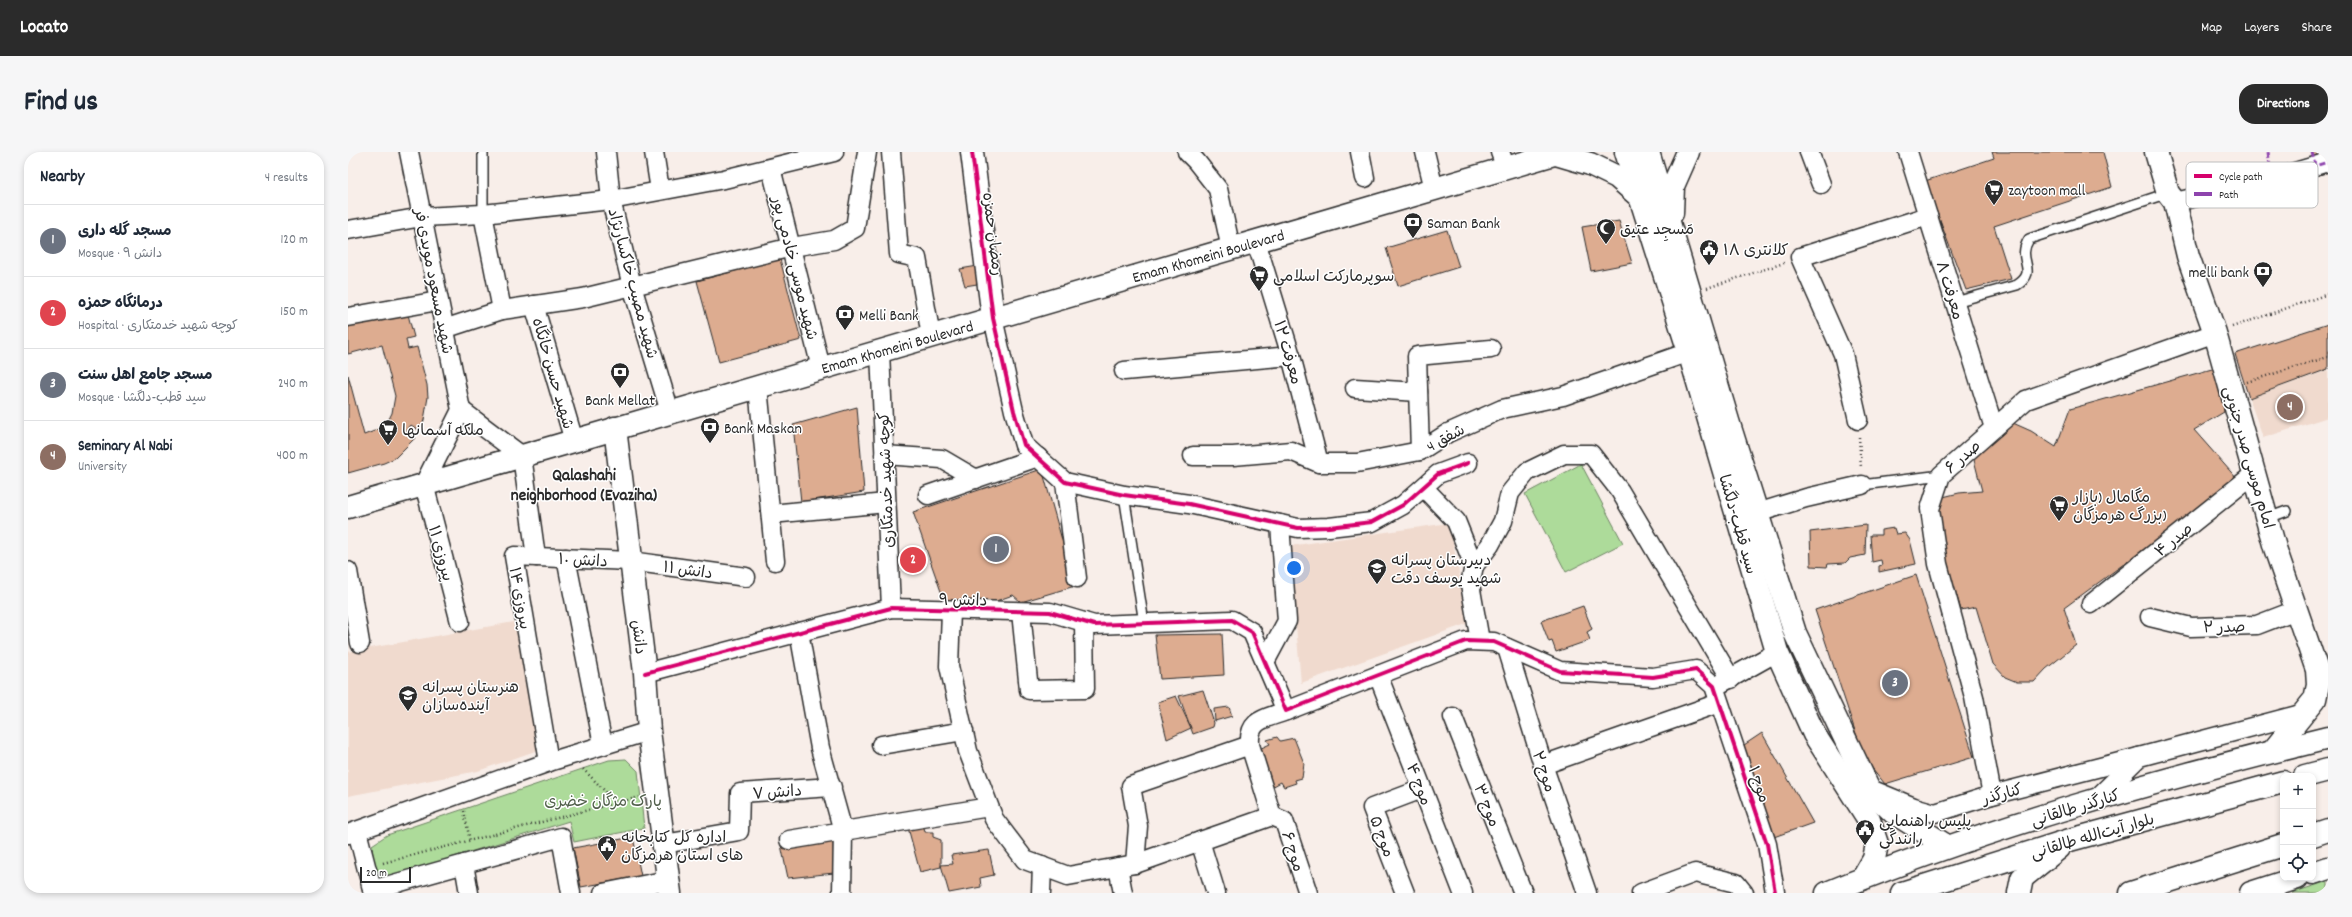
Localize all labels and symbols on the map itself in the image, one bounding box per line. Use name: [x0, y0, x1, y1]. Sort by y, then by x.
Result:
legend: [2186, 162, 2318, 208]
text: Cycle path: [2219, 170, 2263, 186]
supermarket icon: zaytoon mall: [1983, 178, 2005, 206]
place label: zaytoon mall: [2008, 180, 2086, 203]
text: Path: [2219, 188, 2238, 204]
street label: رمضان حمزه: [975, 191, 1008, 277]
street label: شهید موسی خادمی پور: [764, 192, 823, 343]
street label: شهید مسعود مویدی فر: [407, 205, 458, 356]
street label: شهید مصیب خاکسارنژاد: [600, 206, 663, 361]
bank icon: Saman Bank: [1402, 211, 1424, 239]
place label: Saman Bank: [1427, 213, 1500, 236]
mosque icon: مَسجِد عتیق: [1595, 217, 1617, 245]
place label: مَسجِد عتیق: [1620, 219, 1694, 242]
street label: Emam Khomeini Boulevard: [1130, 225, 1287, 290]
public building icon: کلانتری ۱۸: [1698, 238, 1720, 266]
place label: کلانتری ۱۸: [1723, 240, 1789, 263]
street label: معرفت ۸: [1929, 259, 1968, 323]
bank icon: melli bank: [2252, 260, 2274, 288]
place label: melli bank: [2188, 262, 2249, 285]
supermarket icon: سوپرمارکت اسلامی: [1248, 264, 1270, 292]
place label: سوپرمارکت اسلامی: [1273, 266, 1394, 289]
bank icon: Melli Bank: [834, 303, 856, 331]
place label: Melli Bank: [859, 305, 919, 328]
street label: شهید حسن خانگاه: [525, 315, 578, 432]
street label: Emam Khomeini Boulevard: [819, 316, 976, 381]
street label: معرفت ۱۲: [1266, 318, 1307, 387]
bank icon: Bank Mellat: [609, 361, 631, 389]
street label: امام موسی صدر جنوبی: [2216, 384, 2279, 532]
place label: Bank Mellat: [585, 390, 655, 413]
pin: 4: [2277, 392, 2303, 422]
street label: کوچه شهید خدمتکاری: [874, 411, 901, 548]
bank icon: Bank Maskan: [699, 416, 721, 444]
supermarket icon: ملکه آسمانها: [377, 418, 399, 446]
place label: Bank Maskan: [724, 418, 802, 441]
street label: شفق 4: [1423, 419, 1470, 459]
place label: ملکه آسمانها: [402, 420, 484, 443]
street label: صدر ۶: [1941, 436, 1987, 480]
district label: Qalashahi neighborhood (Evaziha): [511, 465, 658, 509]
street label: سید قطب-دلگشا: [1711, 472, 1762, 577]
place label: مگامال (بازار بزرگ هرمزگان): [2071, 487, 2167, 528]
supermarket icon: مگامال (بازار بزرگ هرمزگان): [2048, 494, 2070, 522]
street label: صدر ۴: [2150, 518, 2199, 564]
street label: پیروزی ۱۱: [421, 523, 458, 584]
pin: 1: [983, 534, 1009, 564]
pin: 2: [900, 545, 926, 575]
street label: دانش ۱۰: [558, 549, 608, 574]
place label: دبیرستان پسرانه شهید یوسف دقت: [1391, 550, 1501, 591]
street label: دانش ۱۱: [661, 557, 714, 586]
school or university icon: دبیرستان پسرانه شهید یوسف دقت: [1366, 557, 1388, 585]
your location: [1284, 558, 1304, 578]
street label: پیروزی ۱۴: [502, 565, 535, 632]
street label: دانش ۹: [939, 590, 987, 613]
street label: صدر ۲: [2203, 617, 2245, 640]
street label: دانش: [624, 619, 651, 656]
pin: 3: [1882, 668, 1908, 698]
place label: هنرستان پسرانه آینده‌سازان: [422, 677, 519, 718]
school or university icon: هنرستان پسرانه آینده‌سازان: [397, 684, 419, 712]
street label: موج ۲: [1525, 748, 1560, 796]
street label: موج ۴: [1399, 760, 1436, 809]
street label: موج ۱: [1741, 763, 1775, 806]
street label: کنارگذر: [1979, 779, 2025, 812]
street label: دانش ۷: [752, 780, 803, 807]
street label: موج ۳: [1467, 781, 1505, 831]
street label: کنارگذر طالقانی: [2028, 785, 2123, 834]
park label: پارک مژگان خضری: [544, 791, 662, 814]
street label: بلوار آیت‌الله طالقانی: [2028, 809, 2157, 866]
place label: پلیس راهنمایی رانندگی: [1879, 811, 1971, 852]
street label: موج ۵: [1362, 813, 1399, 861]
public building icon: پلیس راهنمایی رانندگی: [1854, 818, 1876, 846]
place label: اداره کل کتابخانه های استان هرمزگان: [621, 827, 743, 868]
street label: موج ۶: [1274, 829, 1309, 875]
public building icon: اداره کل کتابخانه های استان هرمزگان: [596, 834, 618, 862]
scale bar: [360, 865, 411, 884]

